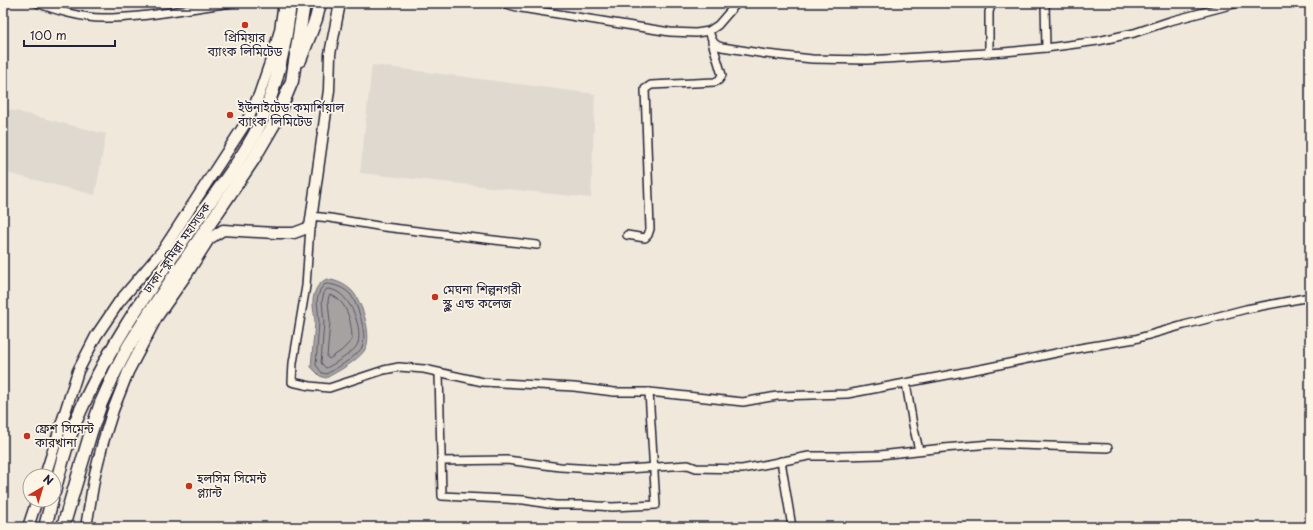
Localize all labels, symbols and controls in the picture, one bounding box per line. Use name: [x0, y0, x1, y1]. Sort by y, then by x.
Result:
marker: প্রিমিয়ার ব্যাংক লিমিটেড: [240, 20, 250, 30]
scale bar: [24, 22, 115, 48]
text: 100 m: [30, 26, 67, 44]
place label: প্রিমিয়ার ব্যাংক লিমিটেড: [207, 28, 283, 60]
place label: ইউনাইটেড কমার্শিয়াল ব্যাংক লিমিটেড: [237, 98, 344, 130]
marker: ইউনাইটেড কমার্শিয়াল ব্যাংক লিমিটেড: [225, 110, 235, 120]
street label: ঢাকা–কুমিল্লা মহাসড়ক: [138, 198, 214, 297]
place label: মেঘনা শিল্পনগরী স্কুল এন্ড কলেজ: [442, 280, 522, 312]
marker: মেঘনা শিল্পনগরী স্কুল এন্ড কলেজ: [430, 292, 440, 302]
place label: ফ্রেশ সিমেন্ট কারখানা: [34, 419, 95, 451]
marker: ফ্রেশ সিমেন্ট কারখানা: [22, 431, 32, 441]
north arrow: [22, 468, 62, 508]
place label: হলসিম সিমেন্ট প্ল্যান্ট: [196, 469, 267, 501]
text: N: [40, 470, 57, 489]
marker: হলসিম সিমেন্ট প্ল্যান্ট: [184, 481, 194, 491]

